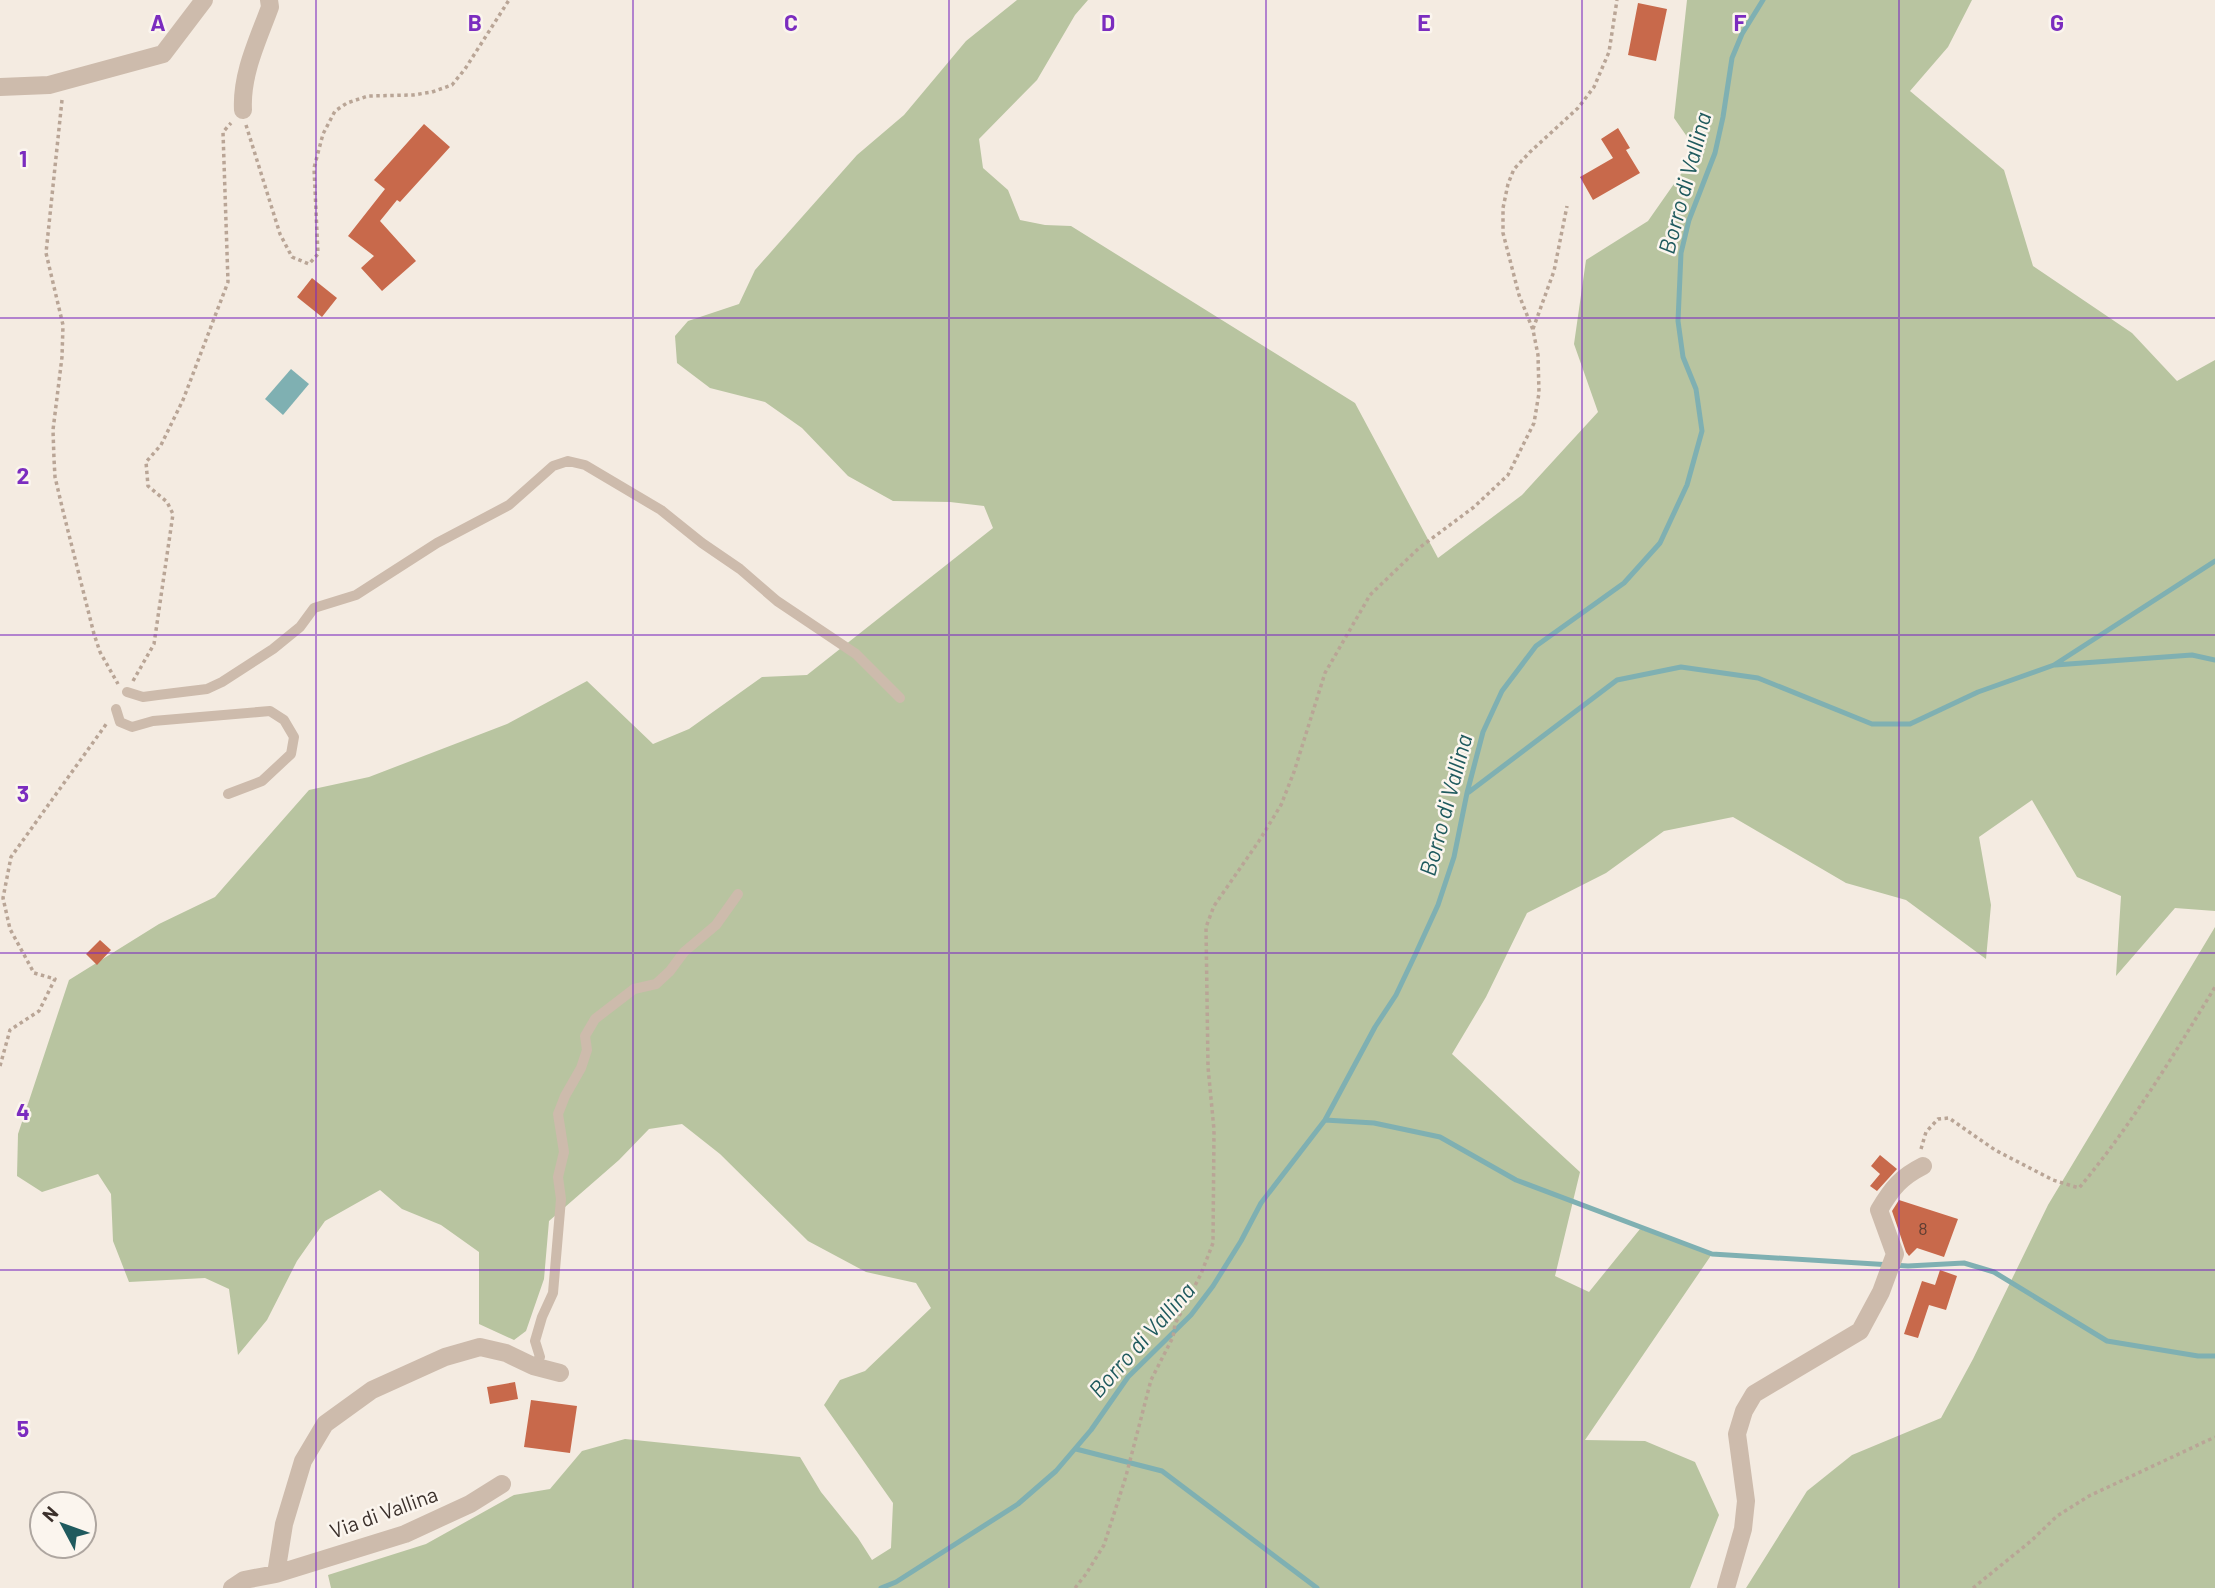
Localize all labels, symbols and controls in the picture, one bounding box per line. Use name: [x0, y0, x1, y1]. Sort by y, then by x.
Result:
text: A: [150, 8, 166, 36]
text: B: [468, 8, 482, 36]
text: C: [784, 8, 798, 36]
text: D: [1101, 8, 1115, 36]
text: E: [1417, 8, 1431, 36]
text: F: [1734, 8, 1747, 36]
text: G: [2050, 8, 2064, 36]
water label: Borro di Vallina: [1652, 109, 1716, 257]
text: 1: [19, 144, 27, 172]
text: 2: [17, 461, 29, 489]
water label: Borro di Vallina: [1413, 731, 1477, 879]
text: 3: [17, 779, 29, 807]
text: 4: [16, 1097, 30, 1125]
house number: 8: [1918, 1217, 1928, 1239]
water label: Borro di Vallina: [1082, 1276, 1200, 1403]
text: 5: [17, 1414, 29, 1442]
street label: Via di Vallina: [326, 1481, 441, 1543]
north arrow: [28, 1490, 98, 1560]
text: N: [37, 1501, 63, 1526]

